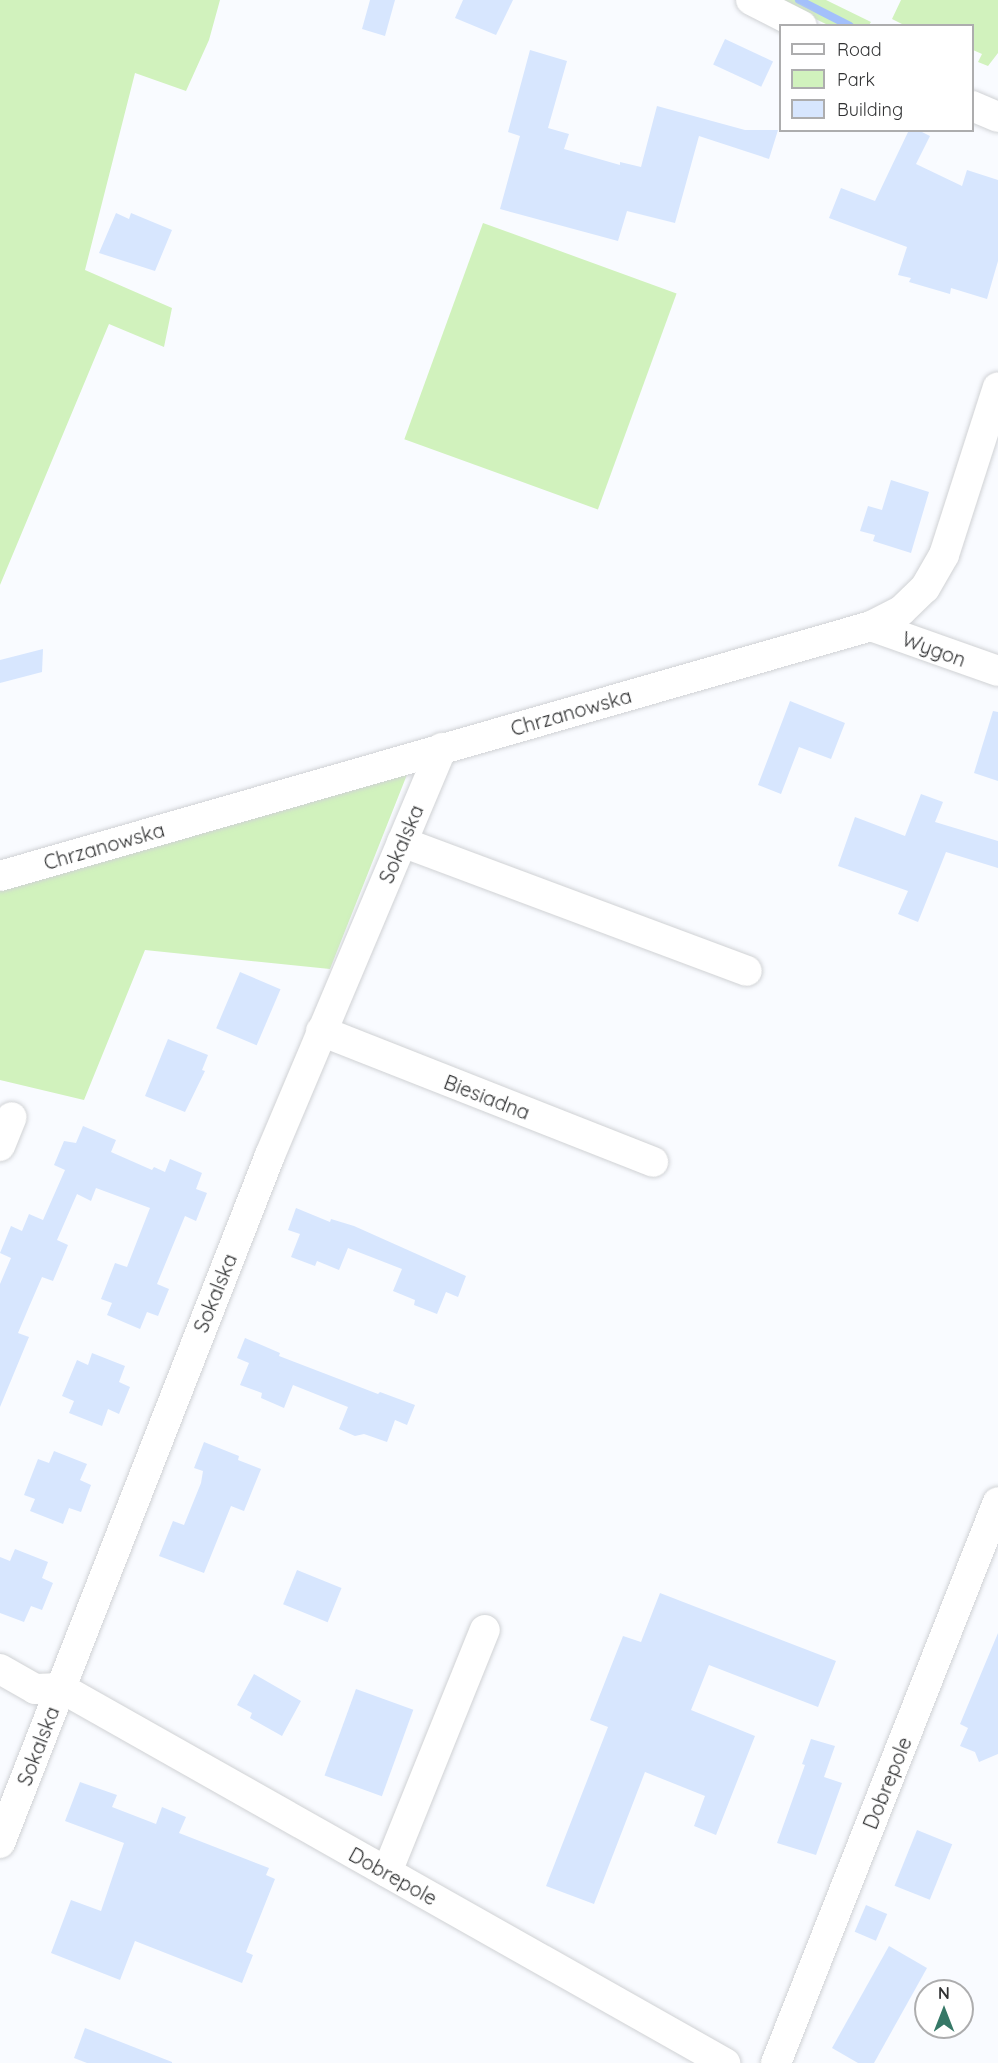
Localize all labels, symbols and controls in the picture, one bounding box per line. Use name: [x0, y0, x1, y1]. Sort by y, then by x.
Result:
legend: [779, 24, 974, 132]
text: Road: [837, 38, 882, 61]
text: Park: [837, 68, 875, 91]
text: Building: [837, 98, 903, 121]
street label: Wygon: [899, 626, 969, 672]
street label: Chrzanowska: [508, 683, 634, 741]
street label: Sokalska: [374, 801, 428, 887]
street label: Chrzanowska: [41, 817, 167, 875]
street label: Biesiadna: [441, 1070, 533, 1124]
street label: Sokalska: [188, 1250, 242, 1336]
street label: Sokalska: [12, 1703, 64, 1789]
street label: Dobrepole: [858, 1733, 916, 1833]
street label: Dobrepole: [345, 1842, 441, 1910]
north arrow: [914, 1979, 974, 2039]
text: N: [938, 1983, 950, 2003]

